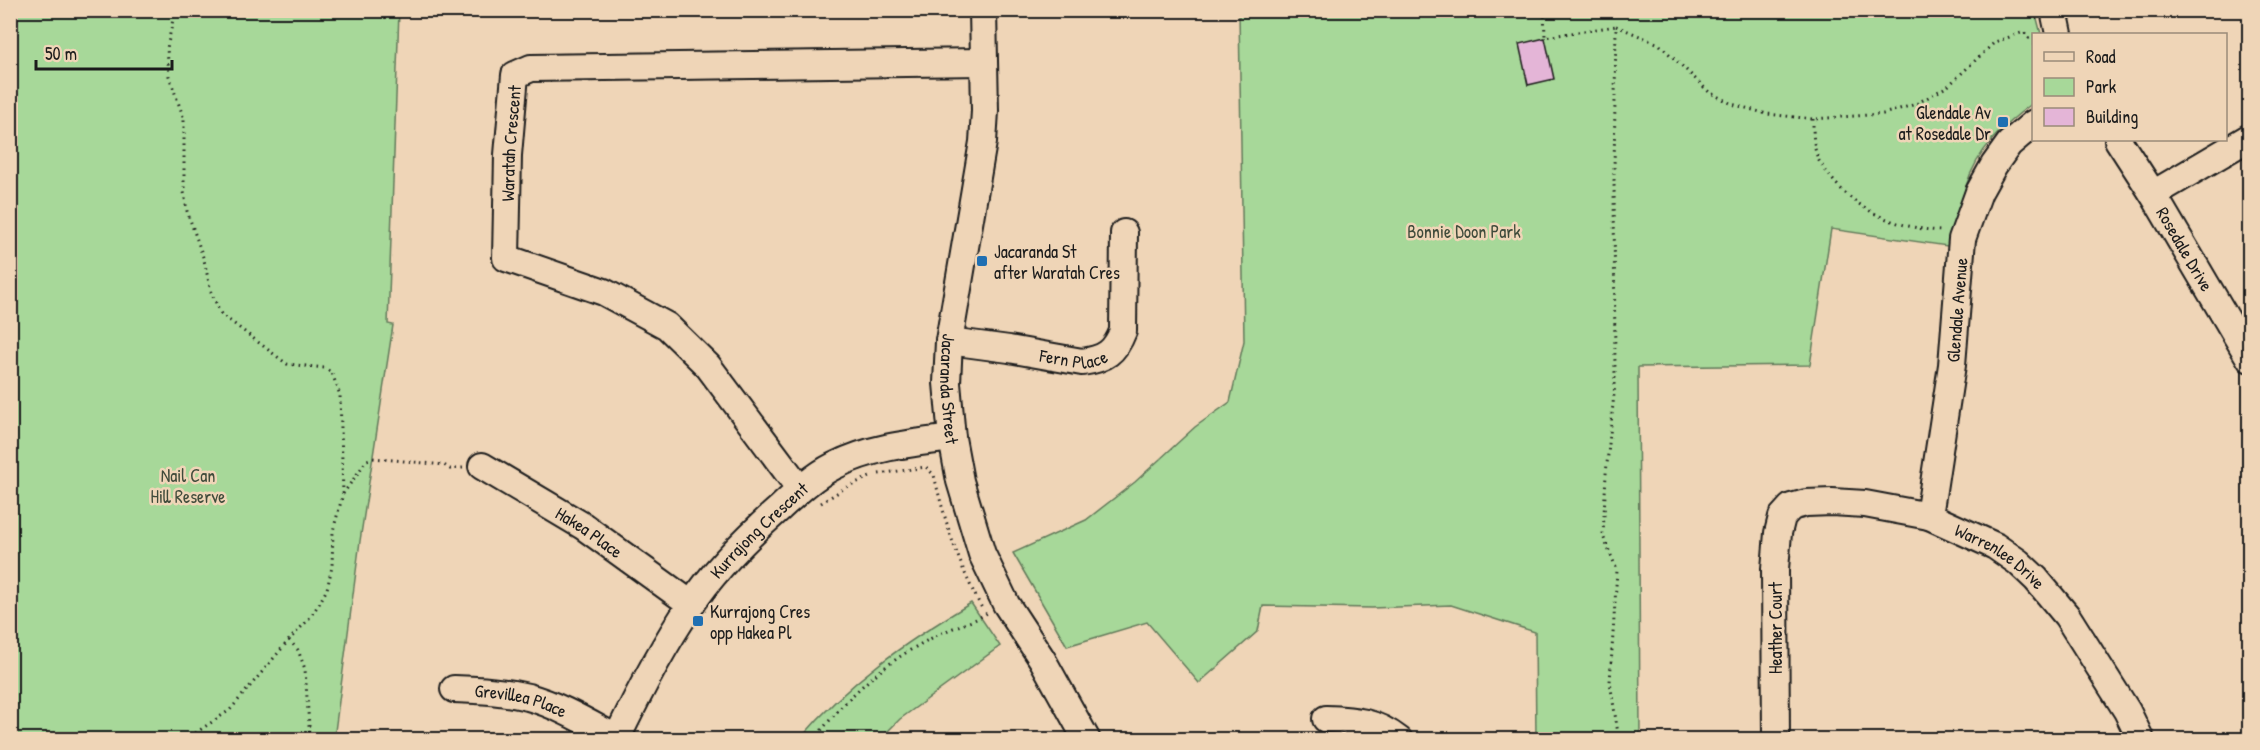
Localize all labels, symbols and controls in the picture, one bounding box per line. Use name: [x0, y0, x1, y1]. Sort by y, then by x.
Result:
scale bar: [36, 33, 172, 71]
legend: [2032, 33, 2227, 141]
text: 50 m: [45, 41, 77, 66]
text: Road: [2086, 44, 2116, 69]
text: Park: [2086, 74, 2117, 99]
street label: Waratah Crescent: [495, 83, 527, 202]
place label: Glendale Av at Rosedale Dr: [1898, 100, 1991, 146]
text: Building: [2086, 104, 2138, 129]
marker: Glendale Av at Rosedale Dr: [1996, 115, 2010, 129]
street label: Rosedale Drive: [2151, 202, 2220, 296]
park label: Bonnie Doon Park: [1407, 219, 1521, 244]
place label: Jacaranda St after Waratah Cres: [994, 239, 1120, 285]
marker: Jacaranda St after Waratah Cres: [975, 254, 989, 268]
street label: Glendale Avenue: [1940, 257, 1973, 363]
street label: Jacaranda Street: [934, 332, 965, 447]
street label: Fern Place: [1037, 342, 1112, 374]
park label: Nail Can Hill Reserve: [150, 463, 226, 509]
street label: Kurrajong Crescent: [704, 475, 814, 583]
street label: Hakea Place: [551, 500, 628, 563]
street label: Warrenlee Drive: [1951, 517, 2051, 594]
street label: Heather Court: [1763, 581, 1788, 674]
place label: Kurrajong Cres opp Hakea Pl: [710, 599, 810, 645]
marker: Kurrajong Cres opp Hakea Pl: [691, 614, 705, 628]
street label: Grevillea Place: [474, 677, 571, 723]

